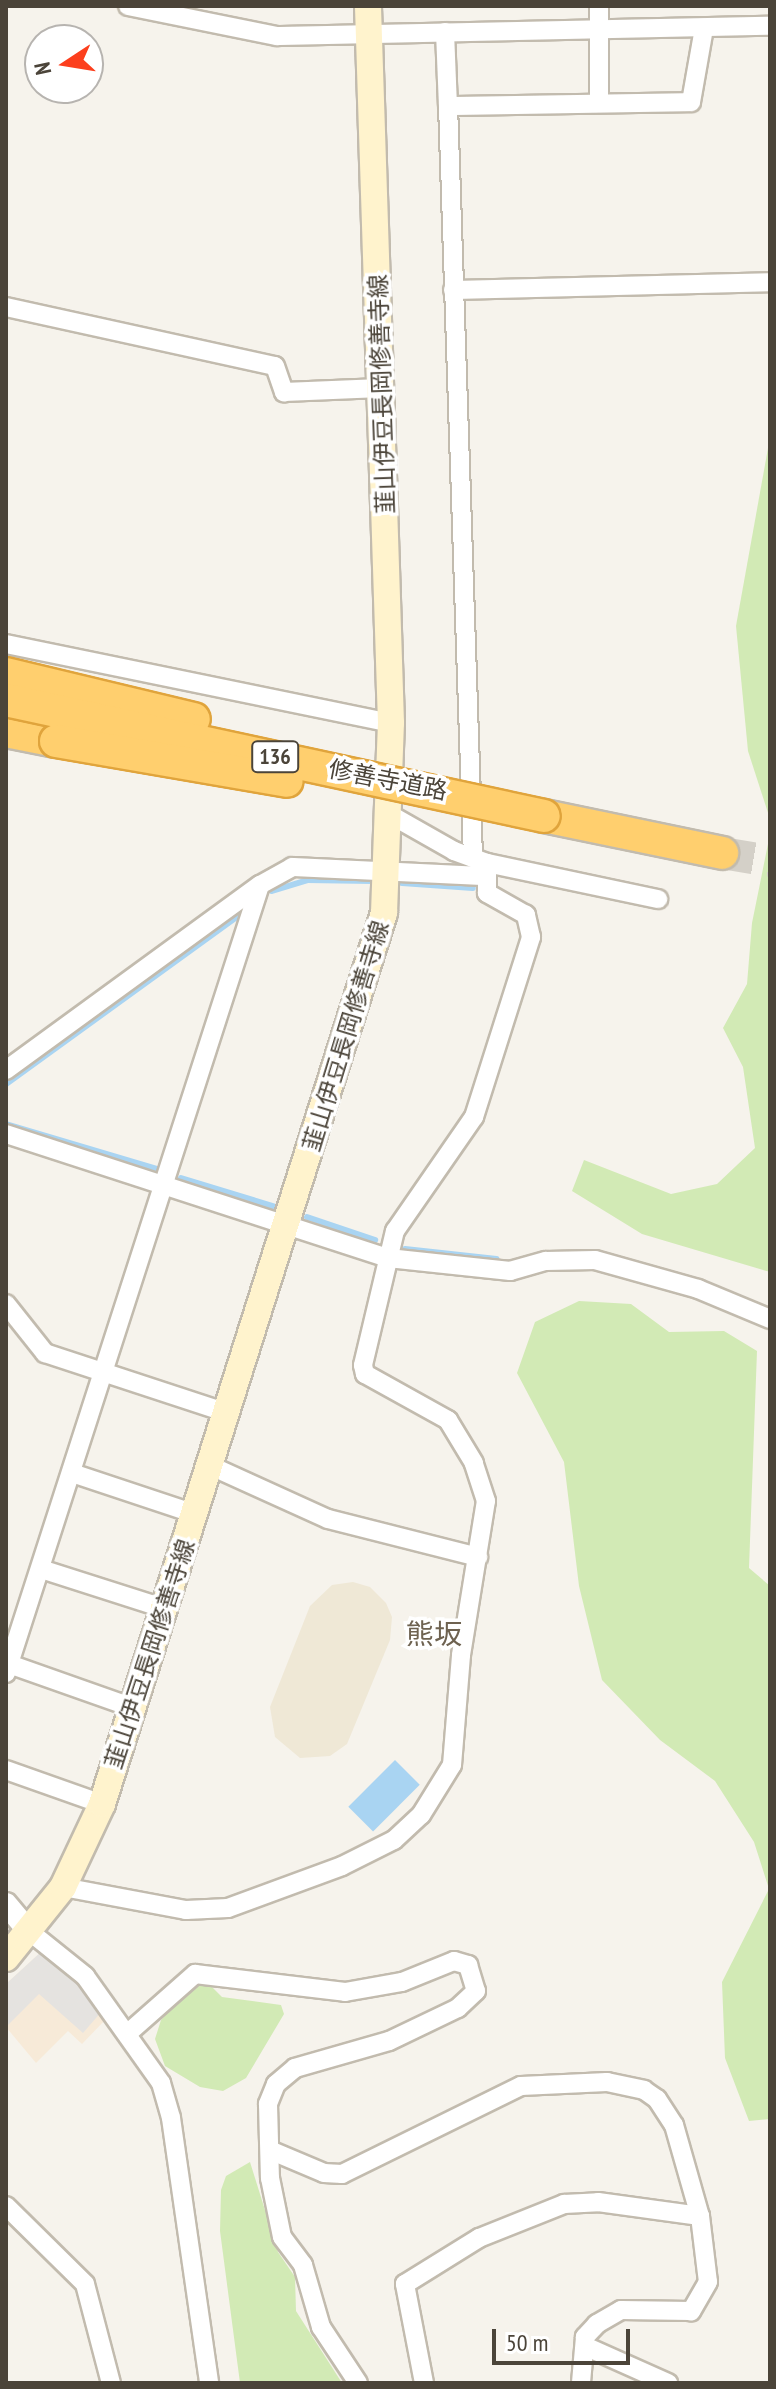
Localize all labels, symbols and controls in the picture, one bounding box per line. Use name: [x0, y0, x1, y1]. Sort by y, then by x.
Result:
north arrow: [24, 24, 104, 104]
text: N: [28, 60, 57, 77]
street label: 韮山伊豆長岡修善寺線: [363, 274, 401, 514]
road number: 136: [251, 739, 299, 775]
street label: 修善寺道路: [326, 754, 450, 806]
street label: 韮山伊豆長岡修善寺線: [297, 917, 395, 1155]
street label: 韮山伊豆長岡修善寺線: [99, 1535, 201, 1773]
district label: 熊坂: [406, 1617, 462, 1651]
scale bar: [496, 2313, 634, 2363]
text: 50 m: [506, 2327, 548, 2358]

